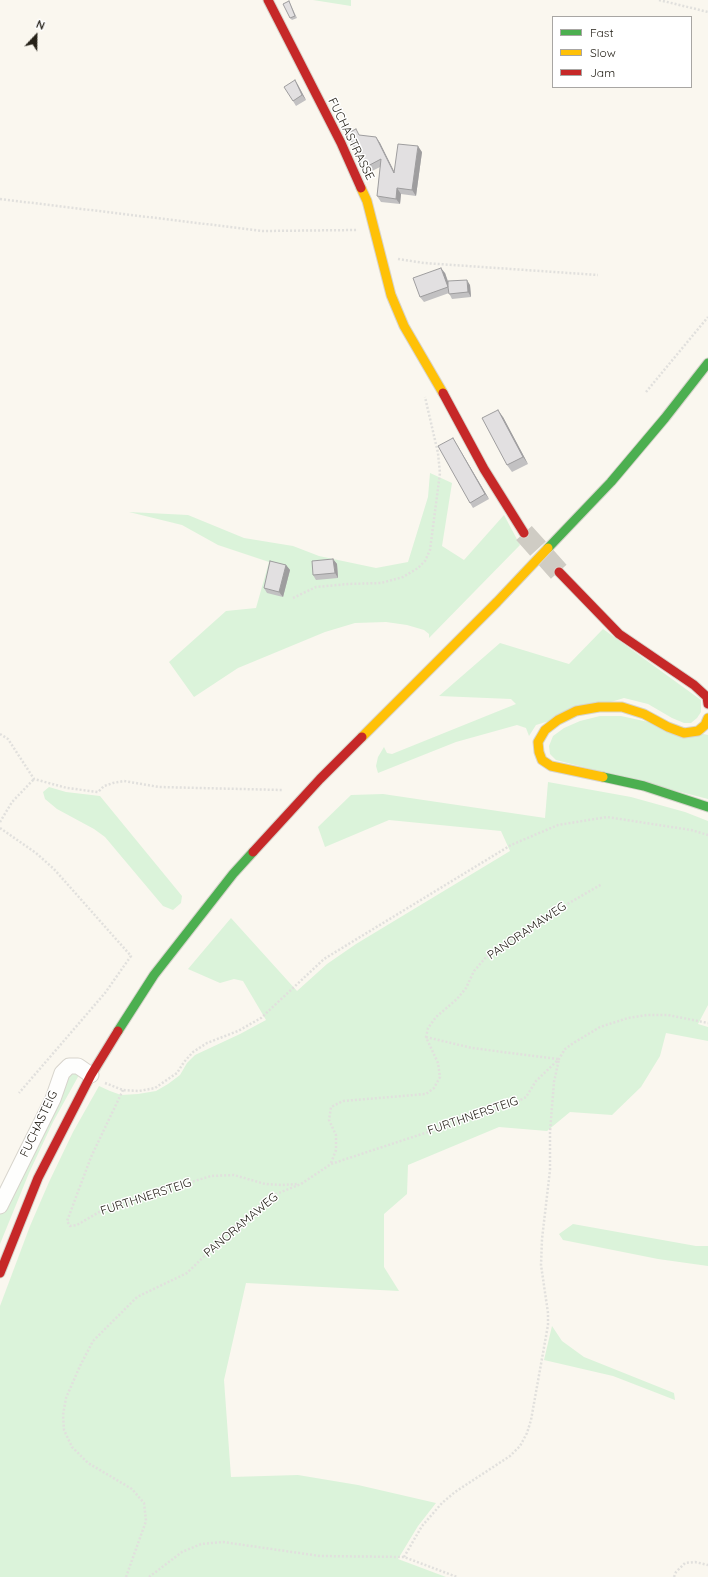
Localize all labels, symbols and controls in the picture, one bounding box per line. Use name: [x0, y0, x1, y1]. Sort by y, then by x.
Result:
north arrow: [16, 16, 56, 56]
legend: [552, 16, 692, 88]
text: N: [34, 17, 47, 33]
text: Fast: [590, 25, 614, 40]
text: Slow: [590, 45, 616, 60]
text: Jam: [590, 65, 615, 80]
street label: FUCHASTRASSE: [325, 96, 377, 182]
street label: PANORAMAWEG: [485, 899, 569, 963]
street label: FUCHASTEIG: [17, 1088, 61, 1160]
street label: FURTHNERSTEIG: [426, 1094, 520, 1138]
street label: FURTHNERSTEIG: [99, 1175, 193, 1219]
street label: PANORAMAWEG: [201, 1190, 281, 1260]

